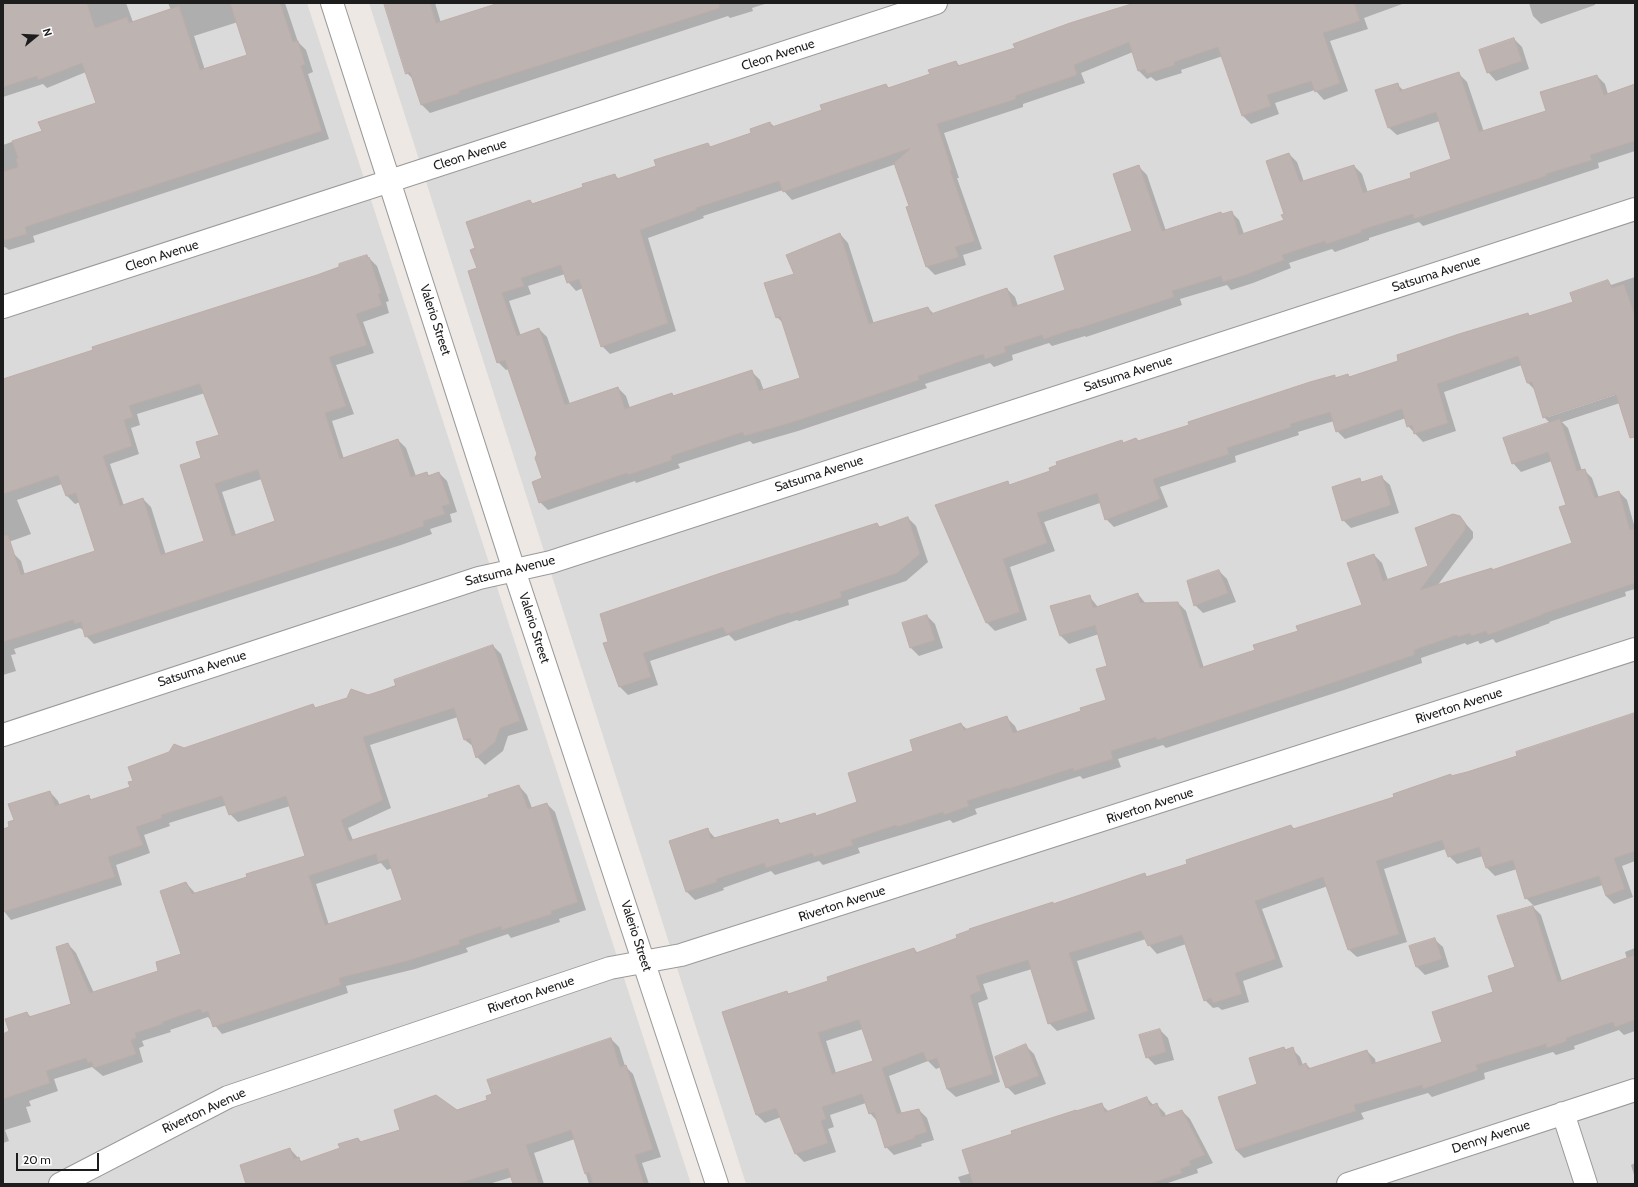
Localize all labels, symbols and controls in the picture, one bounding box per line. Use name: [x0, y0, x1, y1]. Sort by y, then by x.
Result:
north arrow: [16, 16, 56, 56]
text: N: [40, 26, 55, 38]
street label: Cleon Avenue: [739, 36, 817, 74]
street label: Cleon Avenue: [431, 136, 509, 174]
street label: Cleon Avenue: [123, 237, 201, 275]
street label: Satsuma Avenue: [1390, 252, 1482, 296]
street label: Valerio Street: [416, 283, 454, 357]
street label: Satsuma Avenue: [1082, 352, 1174, 396]
street label: Satsuma Avenue: [773, 452, 865, 496]
street label: Satsuma Avenue: [463, 552, 557, 590]
street label: Valerio Street: [515, 591, 553, 665]
street label: Satsuma Avenue: [156, 647, 248, 691]
street label: Riverton Avenue: [1414, 685, 1504, 727]
street label: Riverton Avenue: [1105, 785, 1195, 827]
street label: Riverton Avenue: [797, 883, 887, 925]
street label: Valerio Street: [617, 899, 655, 973]
street label: Riverton Avenue: [486, 973, 576, 1017]
street label: Riverton Avenue: [160, 1085, 248, 1137]
street label: Denny Avenue: [1450, 1117, 1532, 1157]
scale bar: [18, 1145, 101, 1171]
text: 20 m: [23, 1152, 51, 1167]

